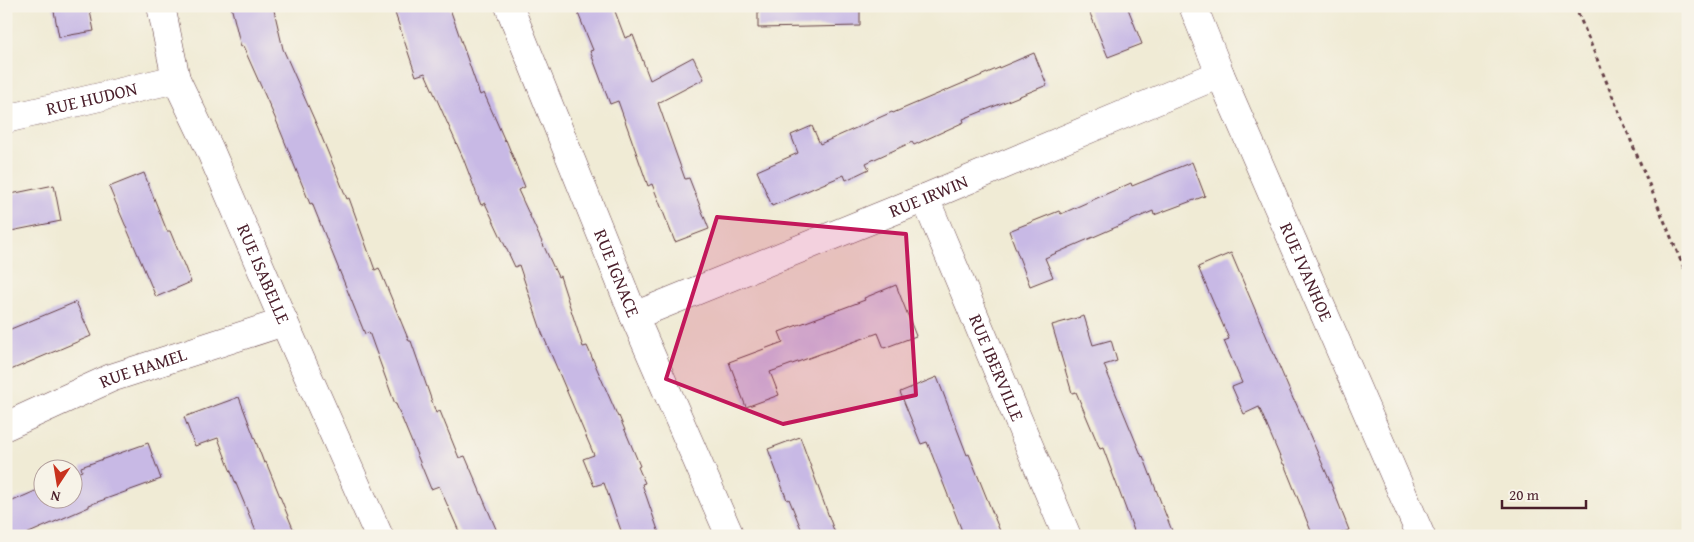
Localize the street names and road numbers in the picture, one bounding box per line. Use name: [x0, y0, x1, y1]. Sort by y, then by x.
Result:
street label: RUE HUDON: [43, 75, 140, 122]
street label: RUE IRWIN: [885, 167, 972, 224]
street label: RUE IVANHOE: [1273, 218, 1340, 326]
street label: RUE ISABELLE: [230, 219, 297, 328]
street label: RUE IGNACE: [587, 225, 647, 321]
street label: RUE IBERVILLE: [962, 310, 1031, 425]
street label: RUE HAMEL: [94, 340, 190, 395]

